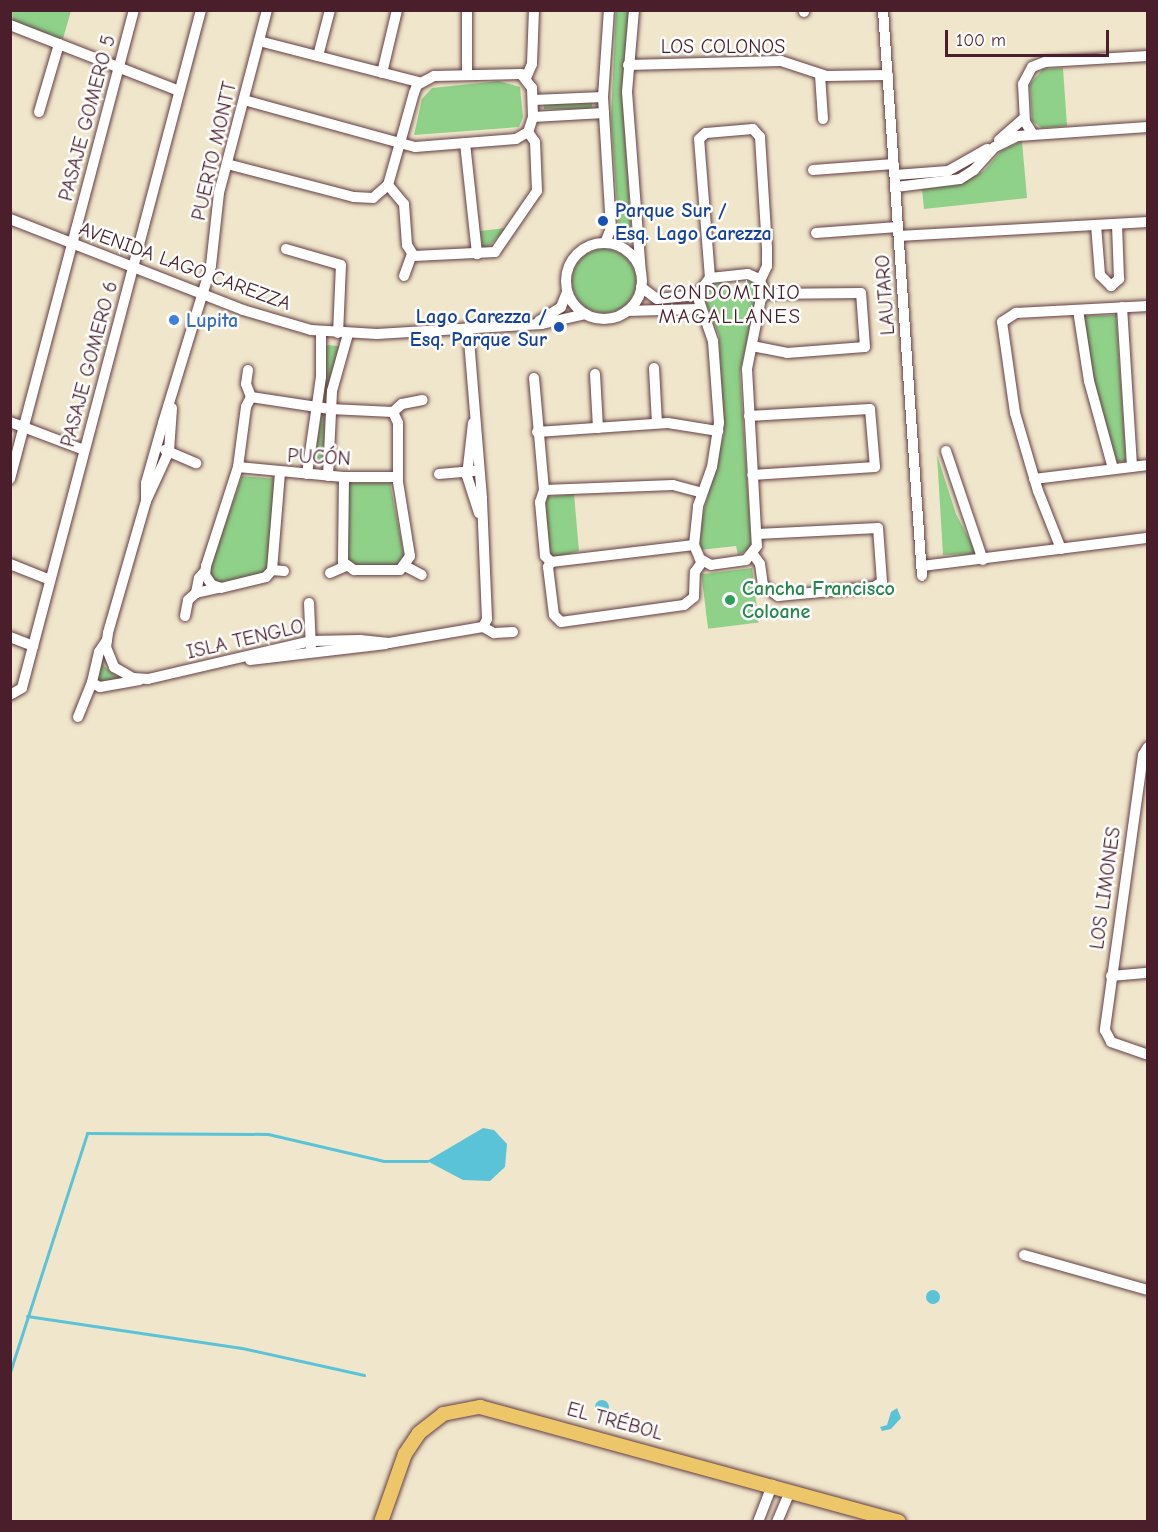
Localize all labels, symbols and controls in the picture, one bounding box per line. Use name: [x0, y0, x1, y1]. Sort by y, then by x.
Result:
scale bar: [948, 18, 1112, 56]
text: 100 m: [956, 30, 1006, 51]
street label: PASAJE GOMERO 5: [53, 32, 121, 204]
street label: LOS COLONOS: [661, 34, 785, 58]
street label: PUERTO MONTT: [186, 79, 242, 223]
place label: Parque Sur / Esq. Lago Carezza: [615, 198, 772, 245]
marker: Parque Sur / Esq. Lago Carezza: [596, 214, 610, 228]
street label: AVENIDA LAGO CAREZZA: [76, 216, 294, 316]
street label: LAUTARO: [870, 254, 900, 336]
street label: PASAJE GOMERO 6: [55, 278, 123, 450]
district label: CONDOMINIO MAGALLANES: [658, 279, 802, 329]
place label: Lago Carezza / Esq. Parque Sur: [410, 304, 547, 351]
place label: Lupita: [186, 308, 238, 332]
marker: Lupita: [167, 313, 181, 327]
marker: Lago Carezza / Esq. Parque Sur: [552, 320, 566, 334]
street label: PUCÓN: [287, 443, 351, 471]
place label: Cancha Francisco Coloane: [742, 576, 895, 623]
marker: Cancha Francisco Coloane: [723, 593, 737, 607]
street label: ISLA TENGLO: [184, 614, 306, 664]
street label: LOS LIMONES: [1085, 825, 1125, 951]
street label: EL TRÉBOL: [564, 1397, 666, 1445]

